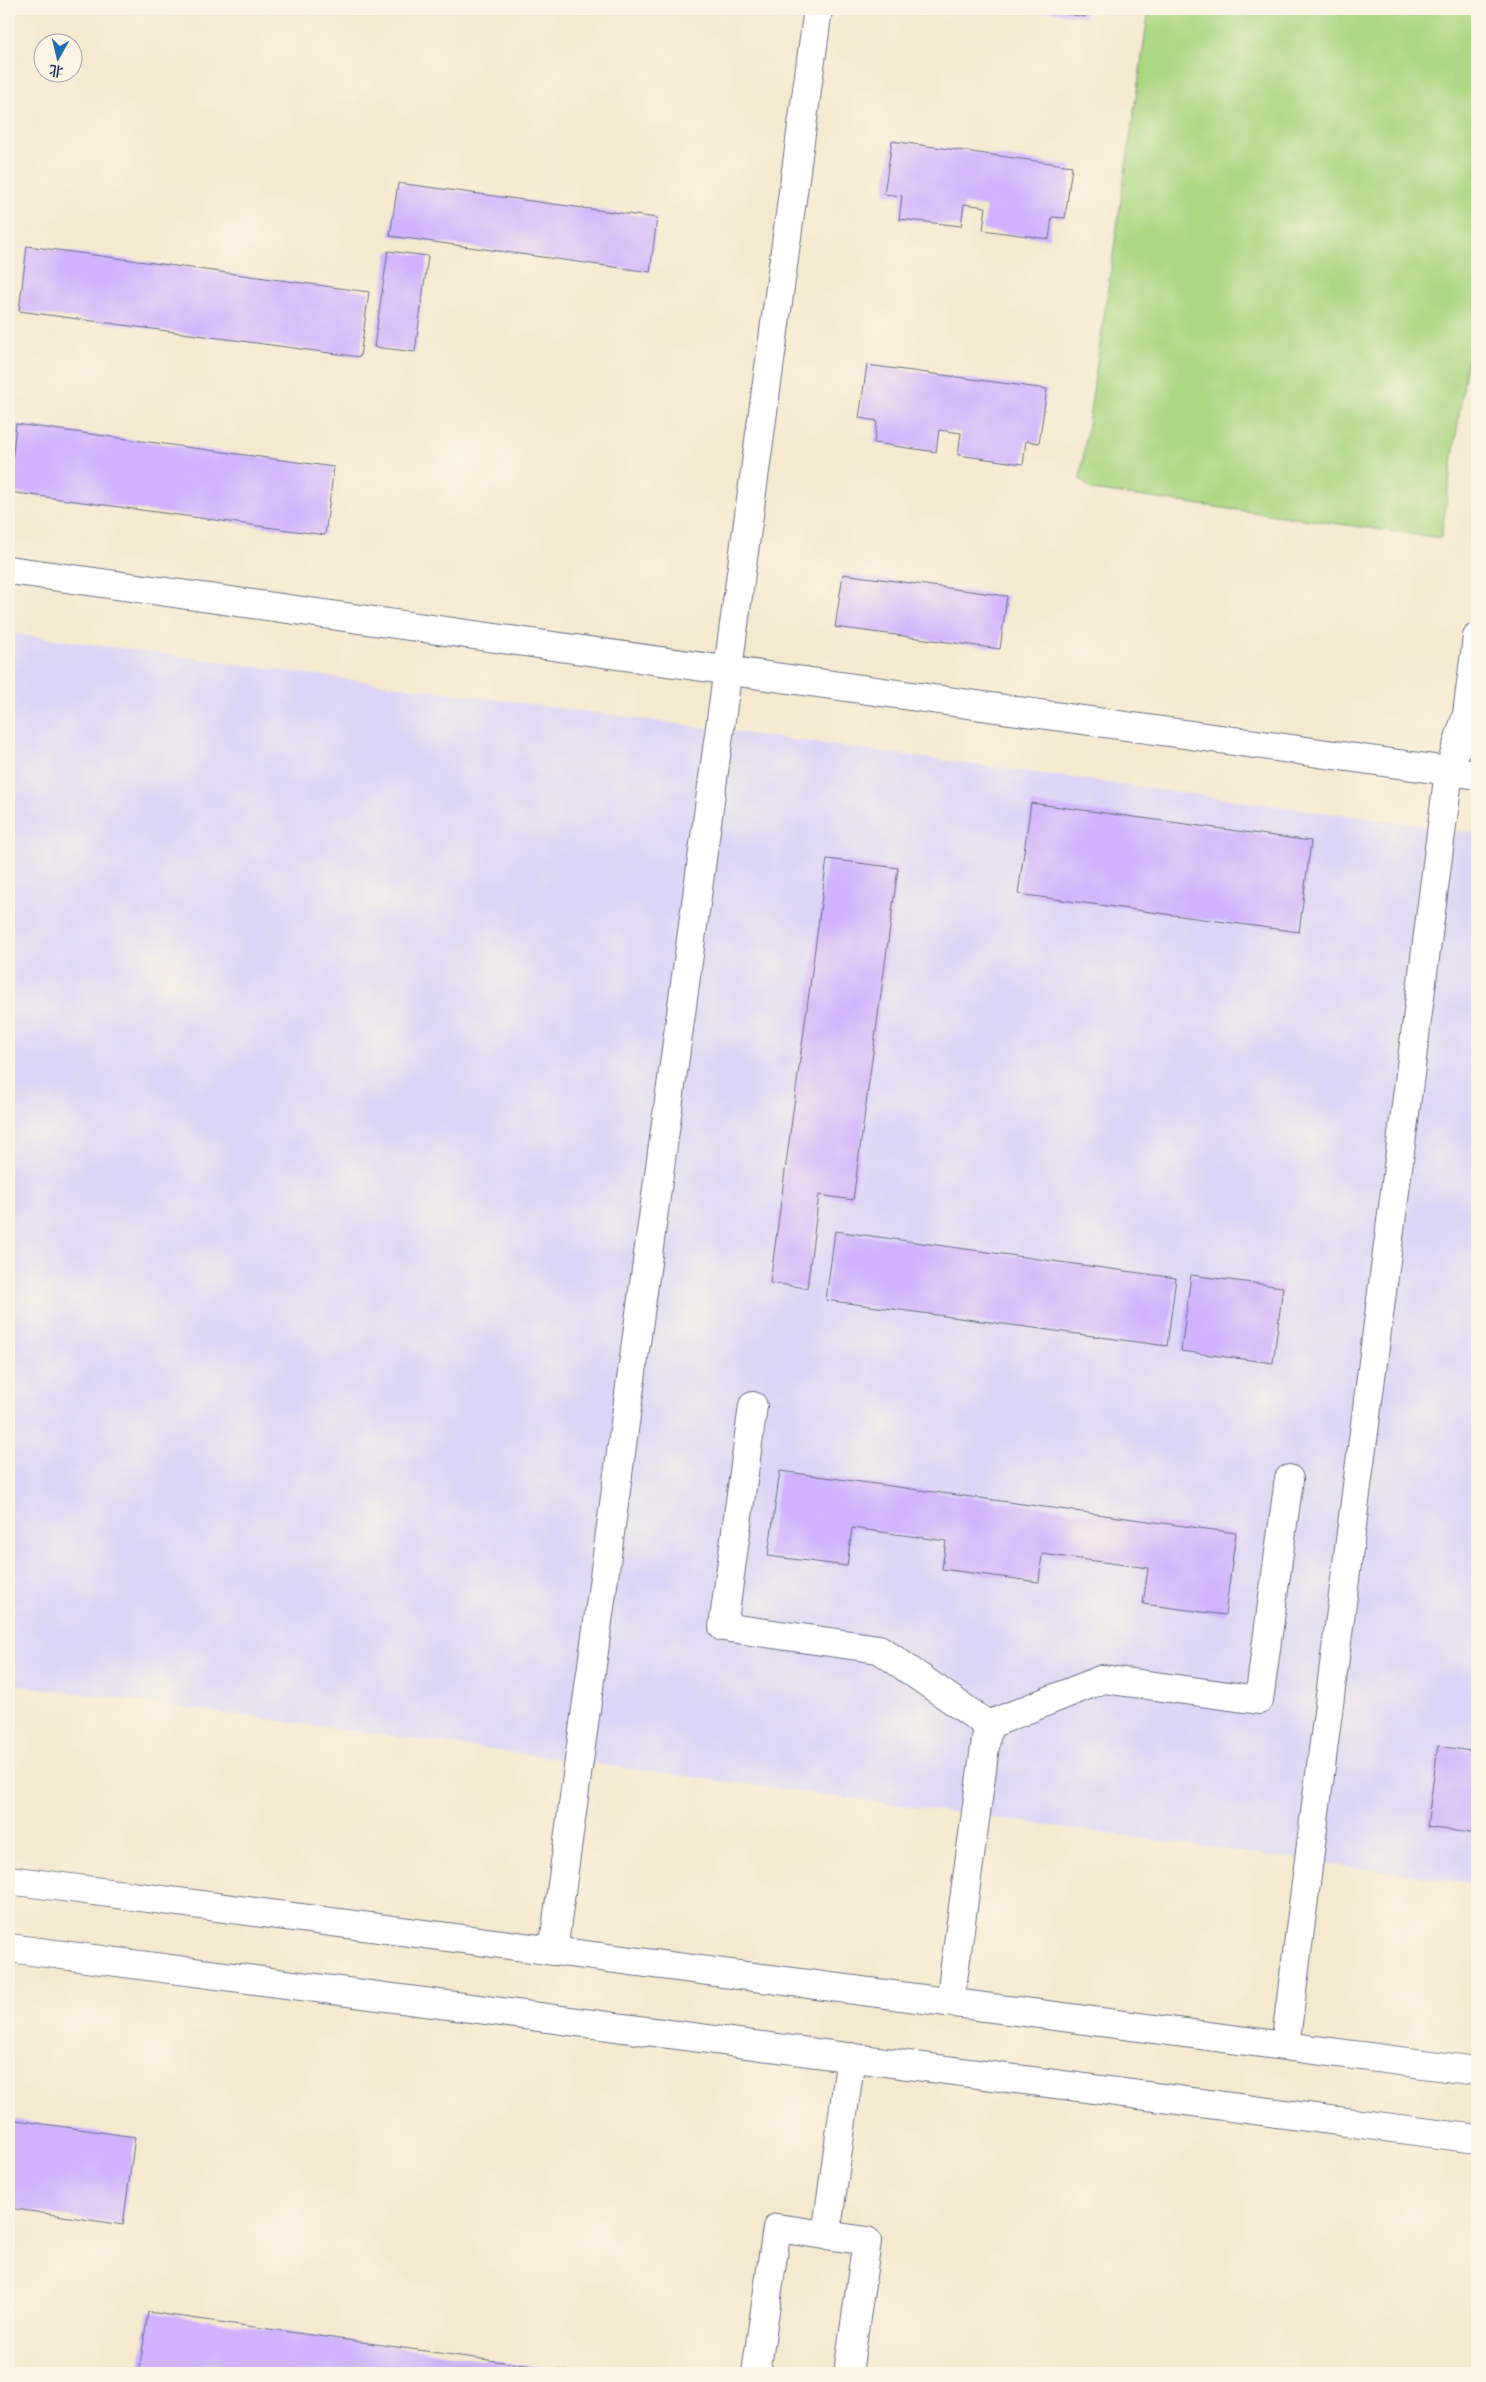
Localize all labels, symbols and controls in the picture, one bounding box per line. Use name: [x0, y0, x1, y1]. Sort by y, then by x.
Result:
north arrow: [32, 32, 82, 82]
text: 北: [48, 60, 65, 81]

